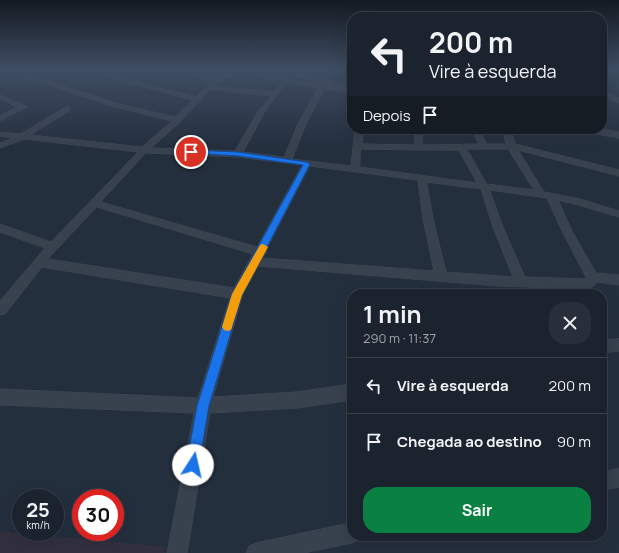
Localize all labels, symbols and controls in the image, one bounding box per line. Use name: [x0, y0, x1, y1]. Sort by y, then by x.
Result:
text: 200 m: [429, 23, 513, 61]
icon: left: [363, 28, 415, 80]
text: Vire à esquerda: [429, 59, 557, 83]
icon: arrive: [419, 104, 441, 126]
text: Depois: [363, 105, 411, 126]
pin: [174, 135, 208, 169]
icon: arrive: [180, 141, 202, 163]
text: 1 min: [363, 297, 422, 330]
button: close: [549, 302, 591, 344]
text: 290 m · 11:37: [363, 329, 436, 347]
icon: left: [363, 375, 385, 397]
text: Vire à esquerda: [397, 375, 509, 396]
text: 200 m: [548, 375, 591, 396]
icon: arrive: [363, 431, 385, 453]
text: Chegada ao destino: [397, 431, 542, 452]
text: 90 m: [557, 431, 591, 452]
position arrow: [172, 444, 214, 486]
button: Sair: [363, 487, 591, 533]
speed limit sign: 30: [72, 489, 124, 541]
text: 25: [26, 496, 50, 523]
text: km/h: [26, 518, 50, 532]

